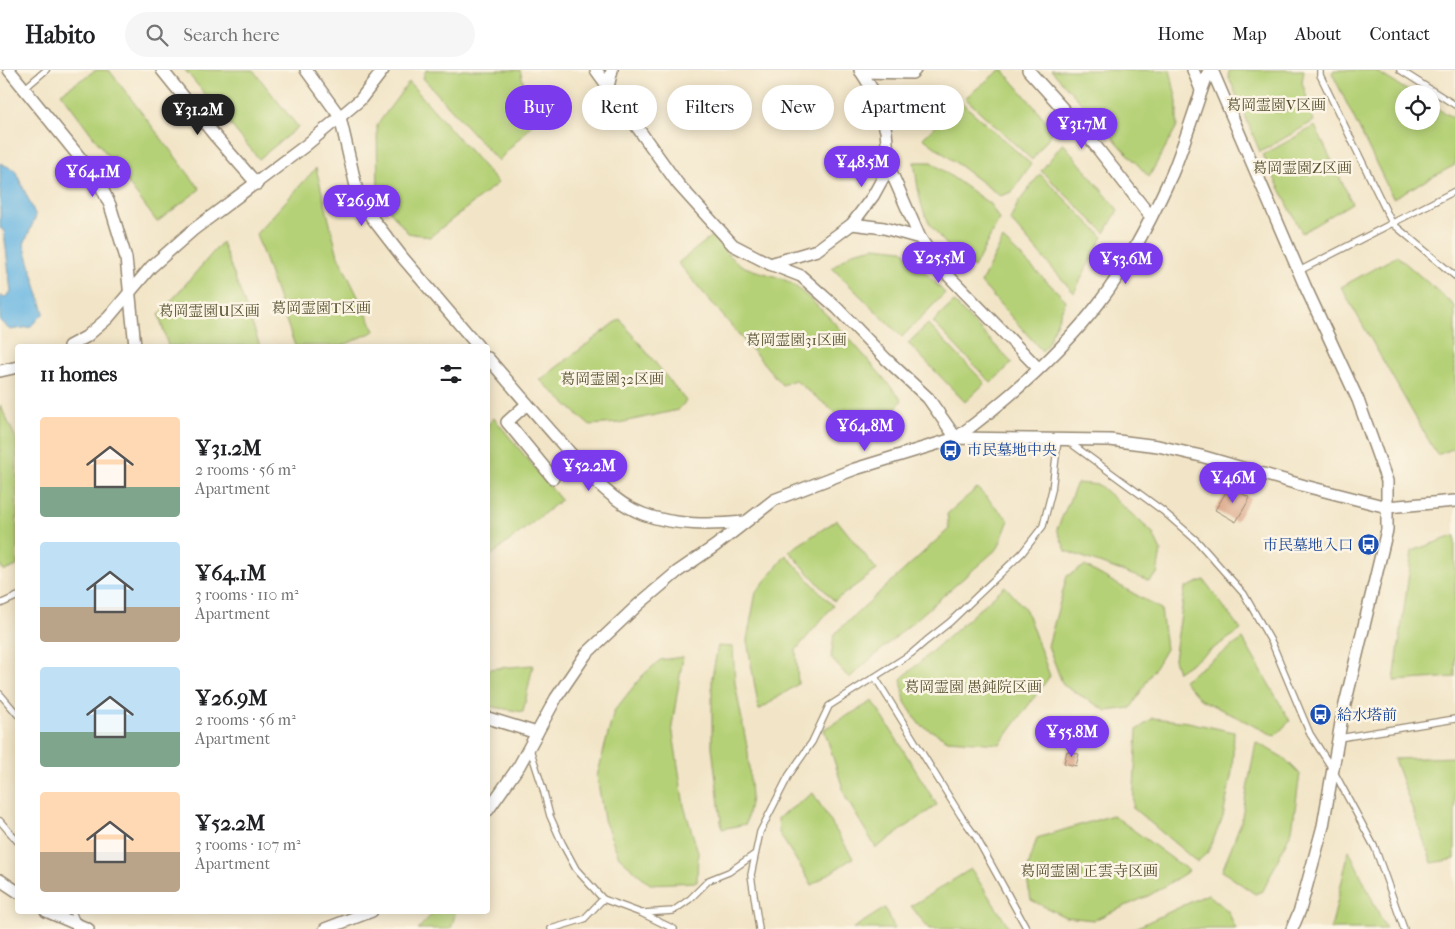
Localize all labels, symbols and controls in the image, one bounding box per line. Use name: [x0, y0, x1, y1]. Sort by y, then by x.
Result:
search box: [125, 12, 475, 57]
text: Habito: [25, 21, 95, 49]
icon: search: [143, 21, 171, 49]
text: Search here: [183, 24, 280, 46]
text: Home: [1157, 24, 1204, 45]
text: Map: [1232, 24, 1267, 45]
text: About: [1295, 24, 1341, 45]
text: Contact: [1369, 24, 1430, 45]
chip: Buy: [505, 85, 572, 130]
chip: Rent: [582, 85, 657, 130]
chip: Filters: [667, 85, 752, 130]
chip: New: [762, 85, 834, 130]
chip: Apartment: [844, 85, 964, 130]
map controls: [1395, 85, 1440, 130]
button: locate: [1395, 85, 1440, 130]
pin: ¥31.2M: [157, 93, 239, 136]
park label: 葛岡霊園V区画: [1226, 96, 1326, 114]
text: ¥31.2M: [173, 100, 223, 119]
pin: ¥31.7M: [1041, 108, 1123, 150]
text: ¥31.7M: [1057, 114, 1107, 133]
pin: ¥48.5M: [821, 146, 903, 188]
text: ¥48.5M: [835, 152, 889, 171]
pin: ¥64.1M: [52, 156, 134, 198]
park label: 葛岡霊園Z区画: [1252, 159, 1352, 177]
text: ¥64.1M: [66, 162, 120, 181]
pin: ¥26.9M: [321, 184, 403, 227]
text: ¥26.9M: [334, 191, 390, 210]
pin: ¥25.5M: [898, 242, 980, 284]
pin: ¥53.6M: [1085, 242, 1167, 285]
text: ¥25.5M: [913, 248, 965, 267]
text: ¥53.6M: [1100, 249, 1152, 268]
park label: 葛岡霊園T区画: [271, 299, 371, 317]
park label: 葛岡霊園U区画: [158, 302, 260, 320]
park label: 葛岡霊園31区画: [745, 331, 847, 349]
icon: filters: [437, 360, 465, 388]
text: 11 homes: [40, 362, 117, 386]
park label: 葛岡霊園32区画: [560, 370, 664, 388]
pin: ¥64.8M: [824, 410, 906, 452]
text: ¥64.8M: [837, 416, 893, 435]
text: ¥31.2M: [195, 436, 262, 460]
icon: home: [80, 437, 140, 497]
bus stop icon: 市民墓地中央: [939, 438, 963, 462]
place label: 市民墓地中央: [967, 441, 1057, 459]
pin: ¥52.2M: [548, 450, 630, 492]
text: ¥52.2M: [562, 456, 616, 475]
text: 2 rooms · 56 m²: [195, 460, 296, 479]
pin: ¥46M: [1203, 462, 1263, 504]
text: ¥46M: [1210, 468, 1256, 487]
text: Apartment: [195, 479, 270, 498]
bus stop icon: 市民墓地入口: [1357, 533, 1381, 557]
place label: 市民墓地入口: [1263, 536, 1353, 554]
text: ¥64.1M: [195, 561, 266, 585]
icon: home: [80, 562, 140, 622]
text: 3 rooms · 110 m²: [195, 585, 299, 604]
text: Apartment: [195, 604, 270, 623]
park label: 葛岡霊園 愚鈍院区画: [904, 678, 1042, 696]
text: ¥26.9M: [195, 686, 267, 710]
icon: home: [80, 687, 140, 747]
bus stop icon: 給水塔前: [1309, 703, 1333, 727]
place label: 給水塔前: [1337, 706, 1397, 724]
text: 2 rooms · 56 m²: [195, 710, 296, 729]
pin: ¥55.8M: [1031, 716, 1113, 758]
text: ¥55.8M: [1046, 722, 1098, 741]
text: Apartment: [195, 729, 270, 748]
text: ¥52.2M: [195, 811, 265, 835]
icon: home: [80, 812, 140, 872]
text: 3 rooms · 107 m²: [195, 835, 301, 854]
text: Apartment: [195, 854, 270, 873]
park label: 葛岡霊園 正雲寺区画: [1020, 862, 1158, 880]

